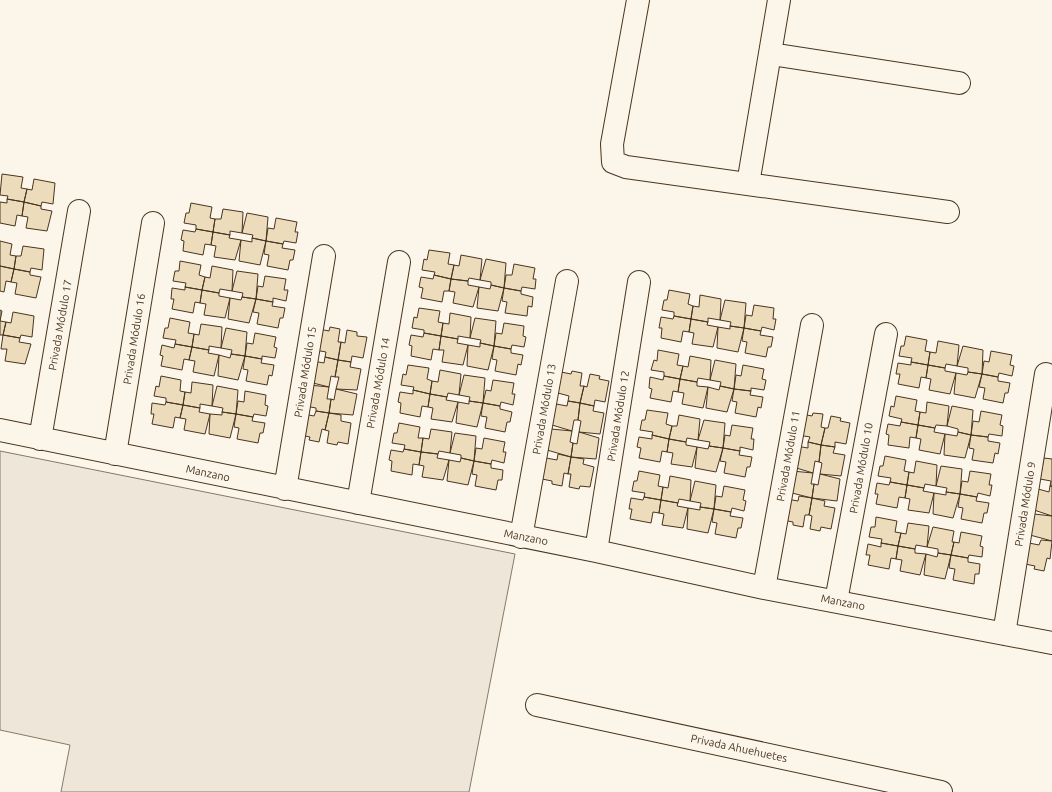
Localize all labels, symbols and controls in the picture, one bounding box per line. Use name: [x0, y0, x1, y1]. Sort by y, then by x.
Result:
street label: Privada Módulo 17: [46, 279, 74, 371]
street label: Privada Módulo 16: [121, 293, 147, 385]
street label: Privada Módulo 15: [292, 326, 318, 418]
street label: Privada Módulo 14: [364, 337, 392, 429]
street label: Privada Módulo 13: [530, 363, 558, 455]
street label: Privada Módulo 12: [605, 370, 631, 462]
street label: Privada Módulo 11: [774, 410, 802, 502]
street label: Privada Módulo 10: [847, 422, 875, 514]
street label: Privada Módulo 9: [1012, 461, 1038, 547]
street label: Manzano: [185, 462, 231, 484]
street label: Manzano: [503, 527, 549, 547]
street label: Manzano: [820, 592, 866, 612]
street label: Privada Ahuehuetes: [690, 732, 789, 764]

